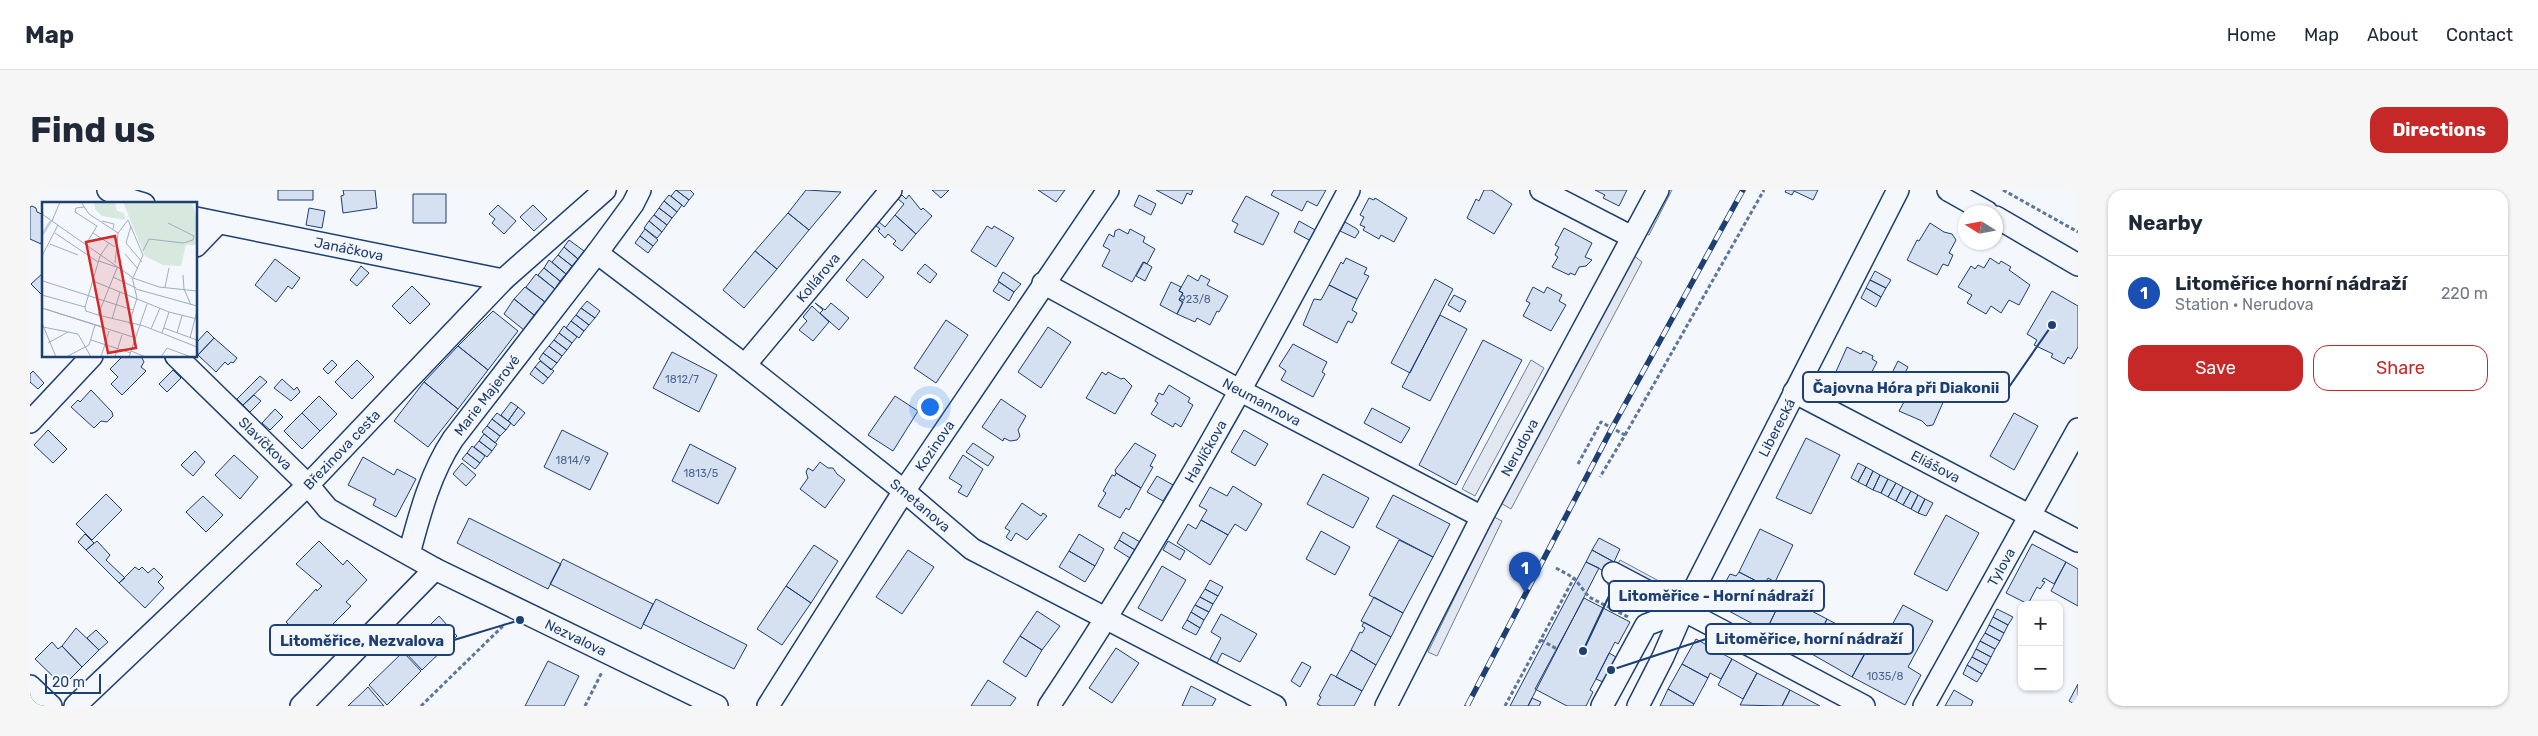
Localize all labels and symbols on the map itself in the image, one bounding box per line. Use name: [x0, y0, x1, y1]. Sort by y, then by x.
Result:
inset map: [42, 202, 198, 358]
north arrow: [1958, 205, 2003, 250]
street label: Janáčkova: [313, 234, 385, 264]
street label: Kollárova: [793, 249, 843, 305]
house number: 923/8: [1179, 293, 1211, 306]
street label: Marie Majerové: [450, 351, 524, 439]
callout: Čajovna Hóra při Diakonii: [1803, 372, 2009, 402]
house number: 1812/7: [665, 373, 699, 386]
street label: Neumannova: [1220, 374, 1304, 429]
text: Čajovna Hóra při Diakonii: [1813, 379, 1999, 397]
your location: [917, 394, 943, 420]
street label: Liberecká: [1755, 396, 1799, 460]
street label: Březinova cesta: [300, 406, 384, 493]
street label: Slavíčkova: [235, 413, 296, 473]
street label: Nerudova: [1497, 416, 1542, 479]
street label: Kozinova: [911, 417, 958, 475]
street label: Havlíčkova: [1181, 417, 1230, 486]
street label: Eliášova: [1908, 446, 1963, 486]
house number: 1814/9: [555, 454, 591, 467]
house number: 1813/5: [684, 467, 719, 480]
street label: Smetanova: [887, 475, 954, 535]
street label: Tylova: [1984, 545, 2019, 589]
pin: 1: [1509, 552, 1541, 593]
callout: Litoměřice - Horní nádraží: [1609, 581, 1824, 611]
text: Litoměřice - Horní nádraží: [1619, 587, 1815, 605]
street label: Nezvalova: [542, 615, 609, 660]
callout: Litoměřice, horní nádraží: [1706, 624, 1913, 654]
callout: Litoměřice, Nezvalova: [270, 625, 454, 655]
text: Litoměřice, horní nádraží: [1715, 630, 1904, 648]
text: Litoměřice, Nezvalova: [280, 632, 444, 650]
house number: 1035/8: [1867, 670, 1903, 683]
scale bar: [45, 671, 101, 694]

